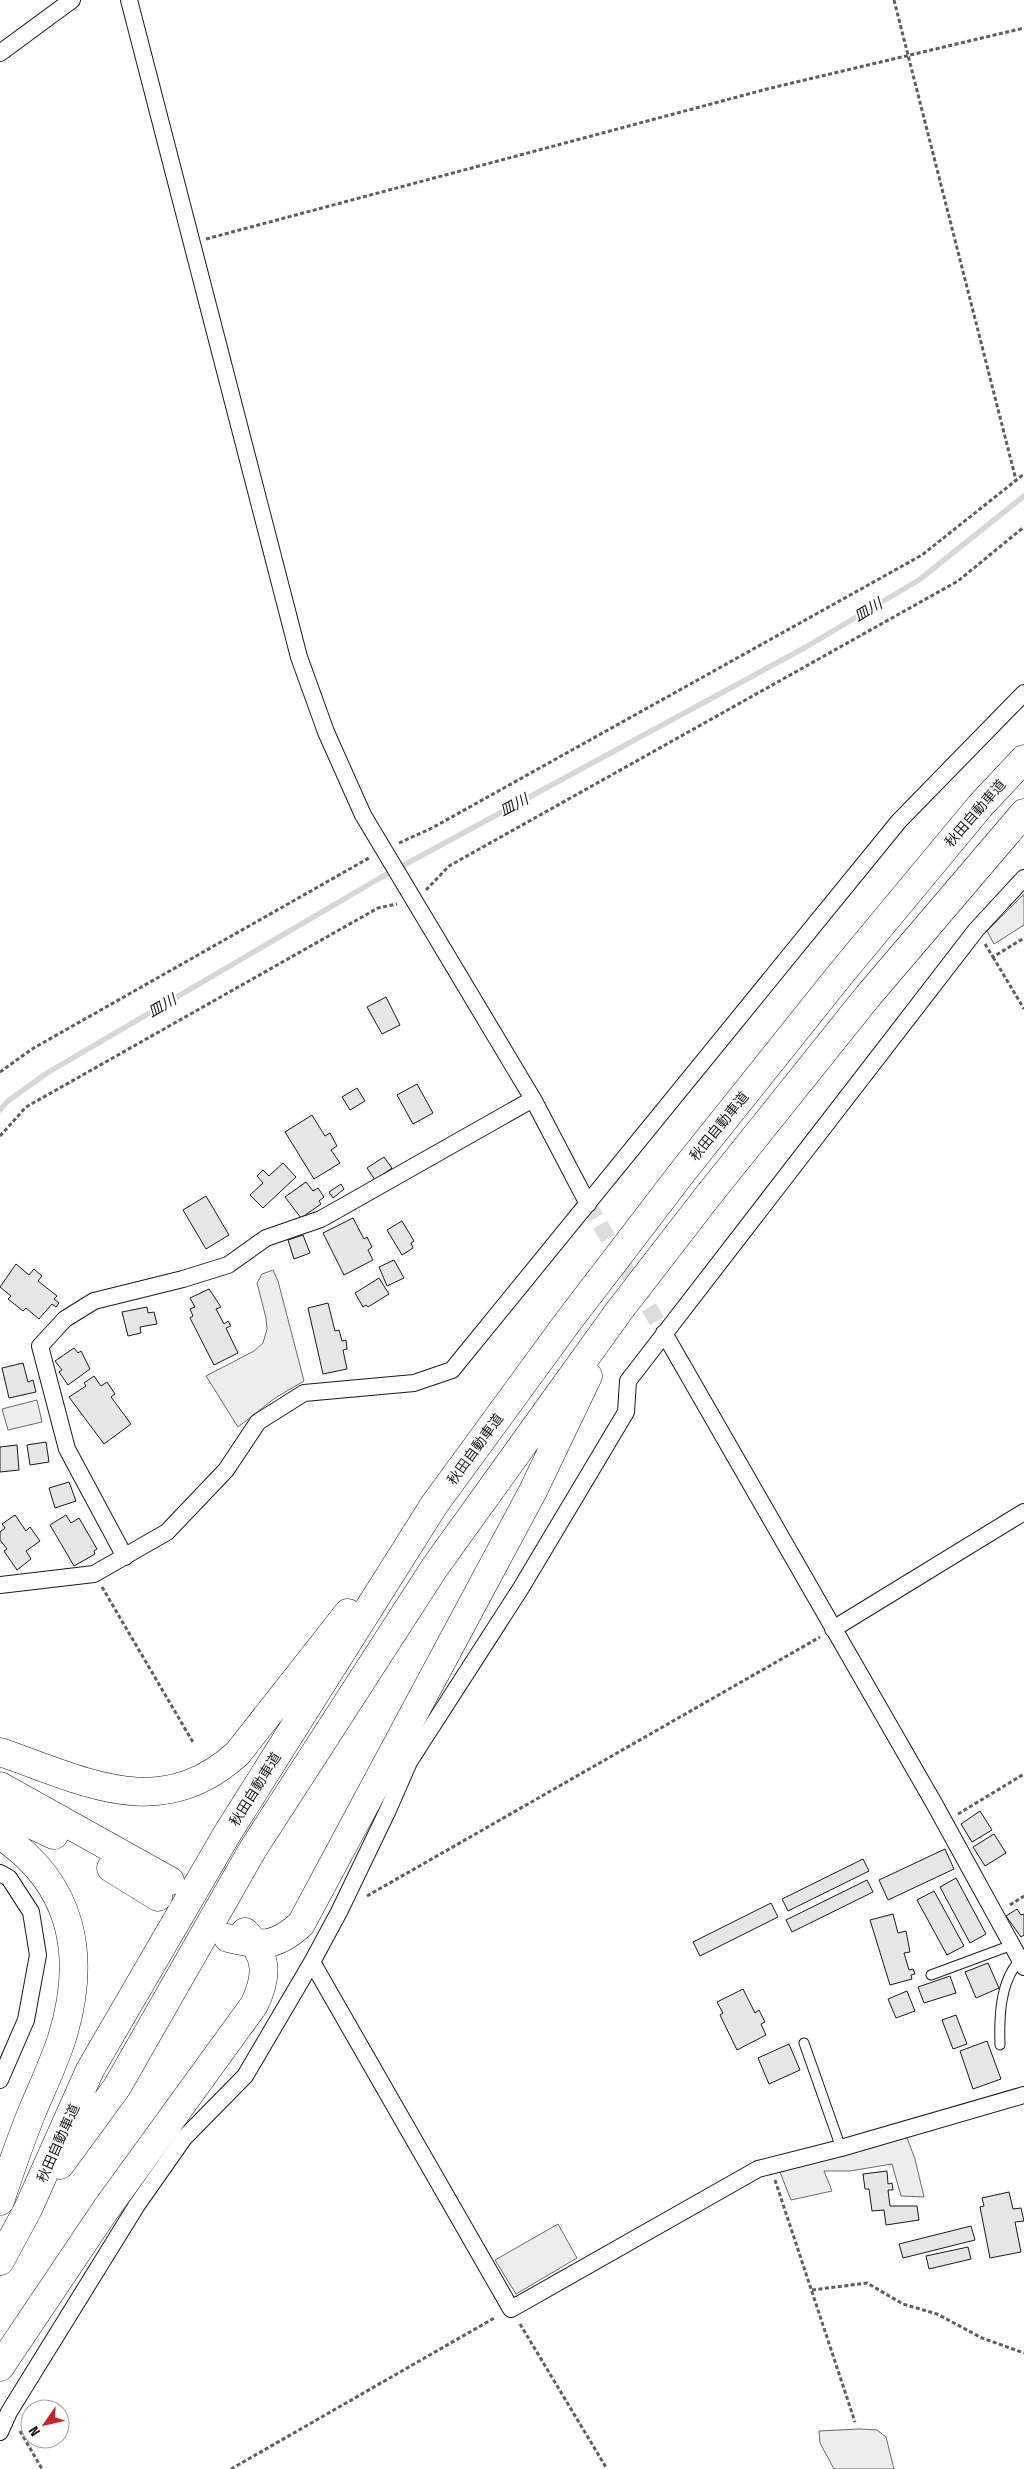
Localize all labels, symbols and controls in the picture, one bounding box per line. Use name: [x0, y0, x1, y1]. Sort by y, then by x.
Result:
water label: 皿川: [851, 594, 887, 625]
street label: 秋田自動車道: [941, 776, 1009, 851]
water label: 皿川: [497, 789, 533, 820]
water label: 皿川: [145, 990, 181, 1021]
street label: 秋田自動車道: [686, 1088, 752, 1164]
street label: 秋田自動車道: [444, 1410, 507, 1488]
street label: 秋田自動車道: [226, 1749, 285, 1829]
street label: 秋田自動車道: [34, 2101, 83, 2185]
north arrow: [20, 2399, 70, 2449]
text: N: [25, 2423, 44, 2439]

